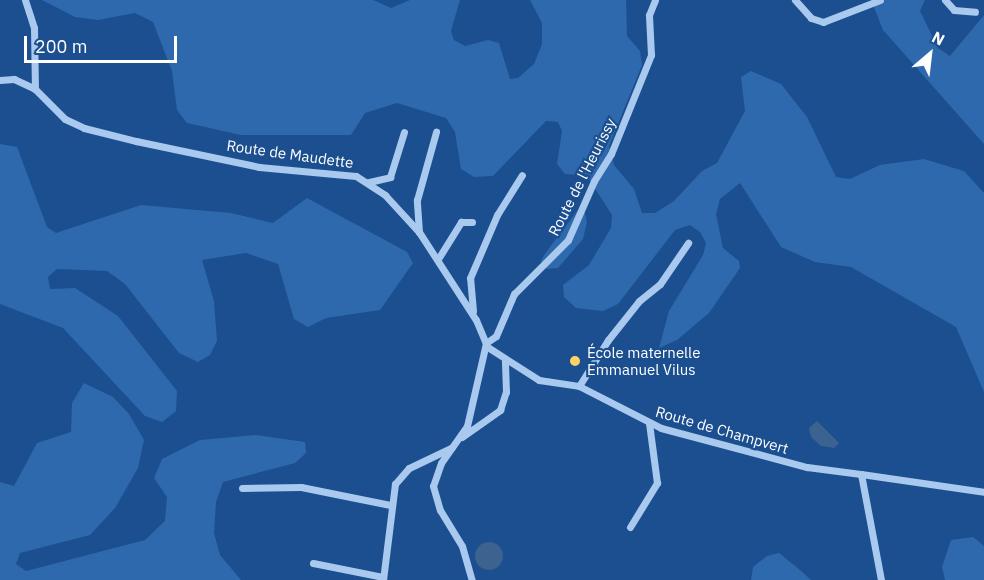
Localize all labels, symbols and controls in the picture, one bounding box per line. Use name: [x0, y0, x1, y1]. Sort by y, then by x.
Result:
scale bar: [27, 24, 180, 62]
north arrow: [900, 24, 960, 84]
text: N: [929, 27, 948, 50]
text: 200 m: [35, 35, 87, 58]
street label: Route de l'Heurissy: [545, 115, 619, 239]
street label: Route de Maudette: [225, 136, 355, 172]
place label: École maternelle Emmanuel Vilus: [587, 343, 700, 378]
marker: École maternelle Emmanuel Vilus: [568, 354, 582, 368]
street label: Route de Champvert: [653, 402, 791, 458]

